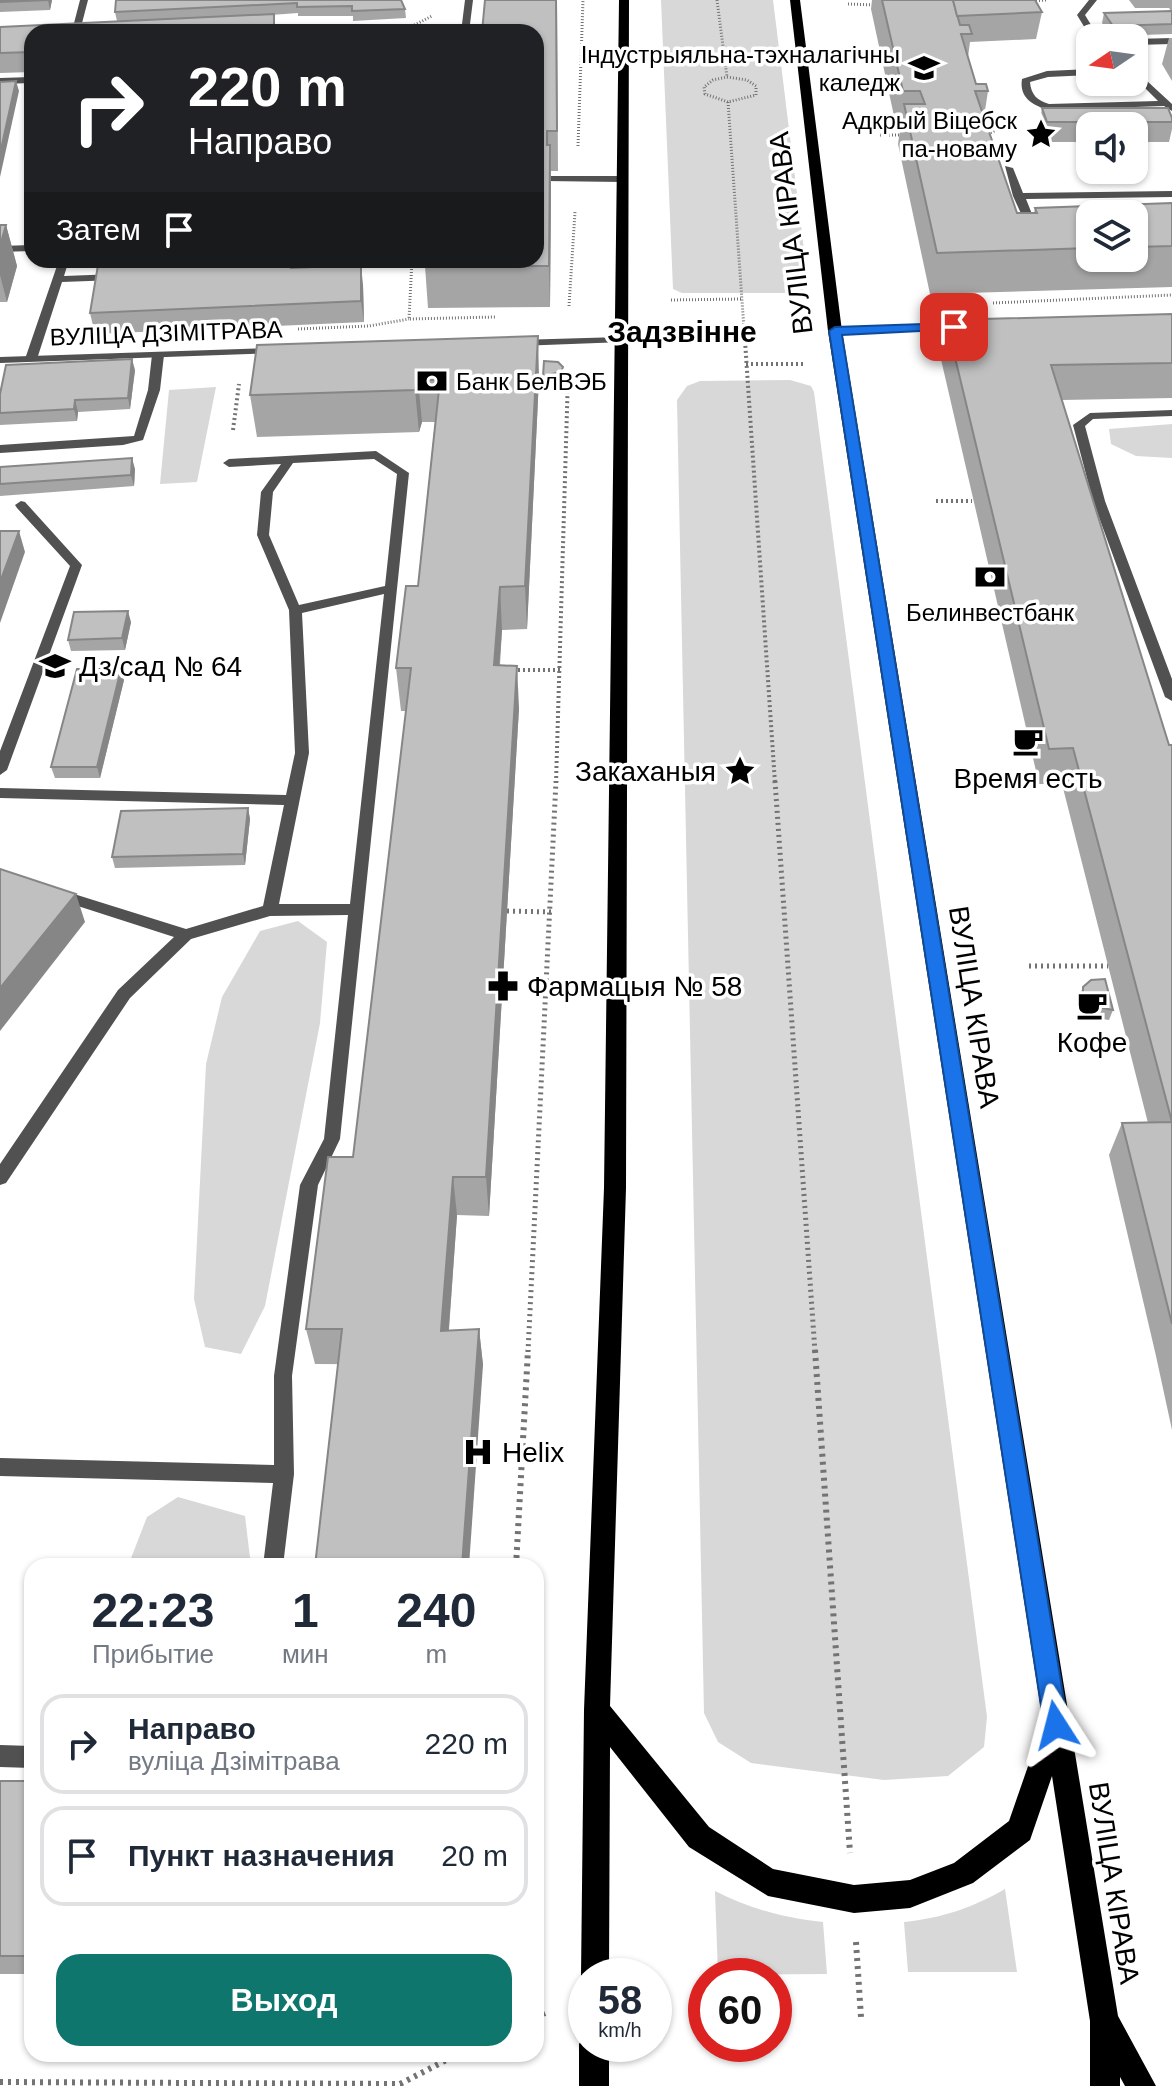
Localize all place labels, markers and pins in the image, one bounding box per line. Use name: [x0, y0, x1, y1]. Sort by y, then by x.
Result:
place label: Індустрыяльна-тэхналагічны каледж: [581, 41, 900, 96]
school or university icon: Індустрыяльна-тэхналагічны каледж: [907, 51, 941, 85]
place label: Адкрый Віцебск па-новаму: [842, 107, 1017, 162]
place icon: Адкрый Віцебск па-новаму: [1024, 117, 1058, 151]
pin: [920, 293, 988, 361]
bank icon: Банк БелВЭБ: [415, 364, 449, 398]
place label: Банк БелВЭБ: [456, 368, 607, 395]
bank icon: Белинвестбанк: [973, 560, 1007, 594]
place label: Белинвестбанк: [906, 599, 1075, 626]
school or university icon: Дз/сад № 64: [38, 649, 72, 683]
place label: Дз/сад № 64: [79, 651, 242, 682]
cafe icon: Время есть: [1011, 724, 1045, 758]
place icon: Закаханыя: [723, 754, 757, 788]
place label: Закаханыя: [575, 756, 716, 787]
place label: Время есть: [954, 763, 1103, 794]
pharmacy icon: Фармацыя № 58: [486, 969, 520, 1003]
place label: Фармацыя № 58: [527, 971, 742, 1002]
cafe icon: Кофе: [1075, 988, 1109, 1022]
place label: Кофе: [1057, 1027, 1127, 1058]
hospital icon: Helix: [461, 1435, 495, 1469]
place label: Helix: [502, 1437, 564, 1468]

